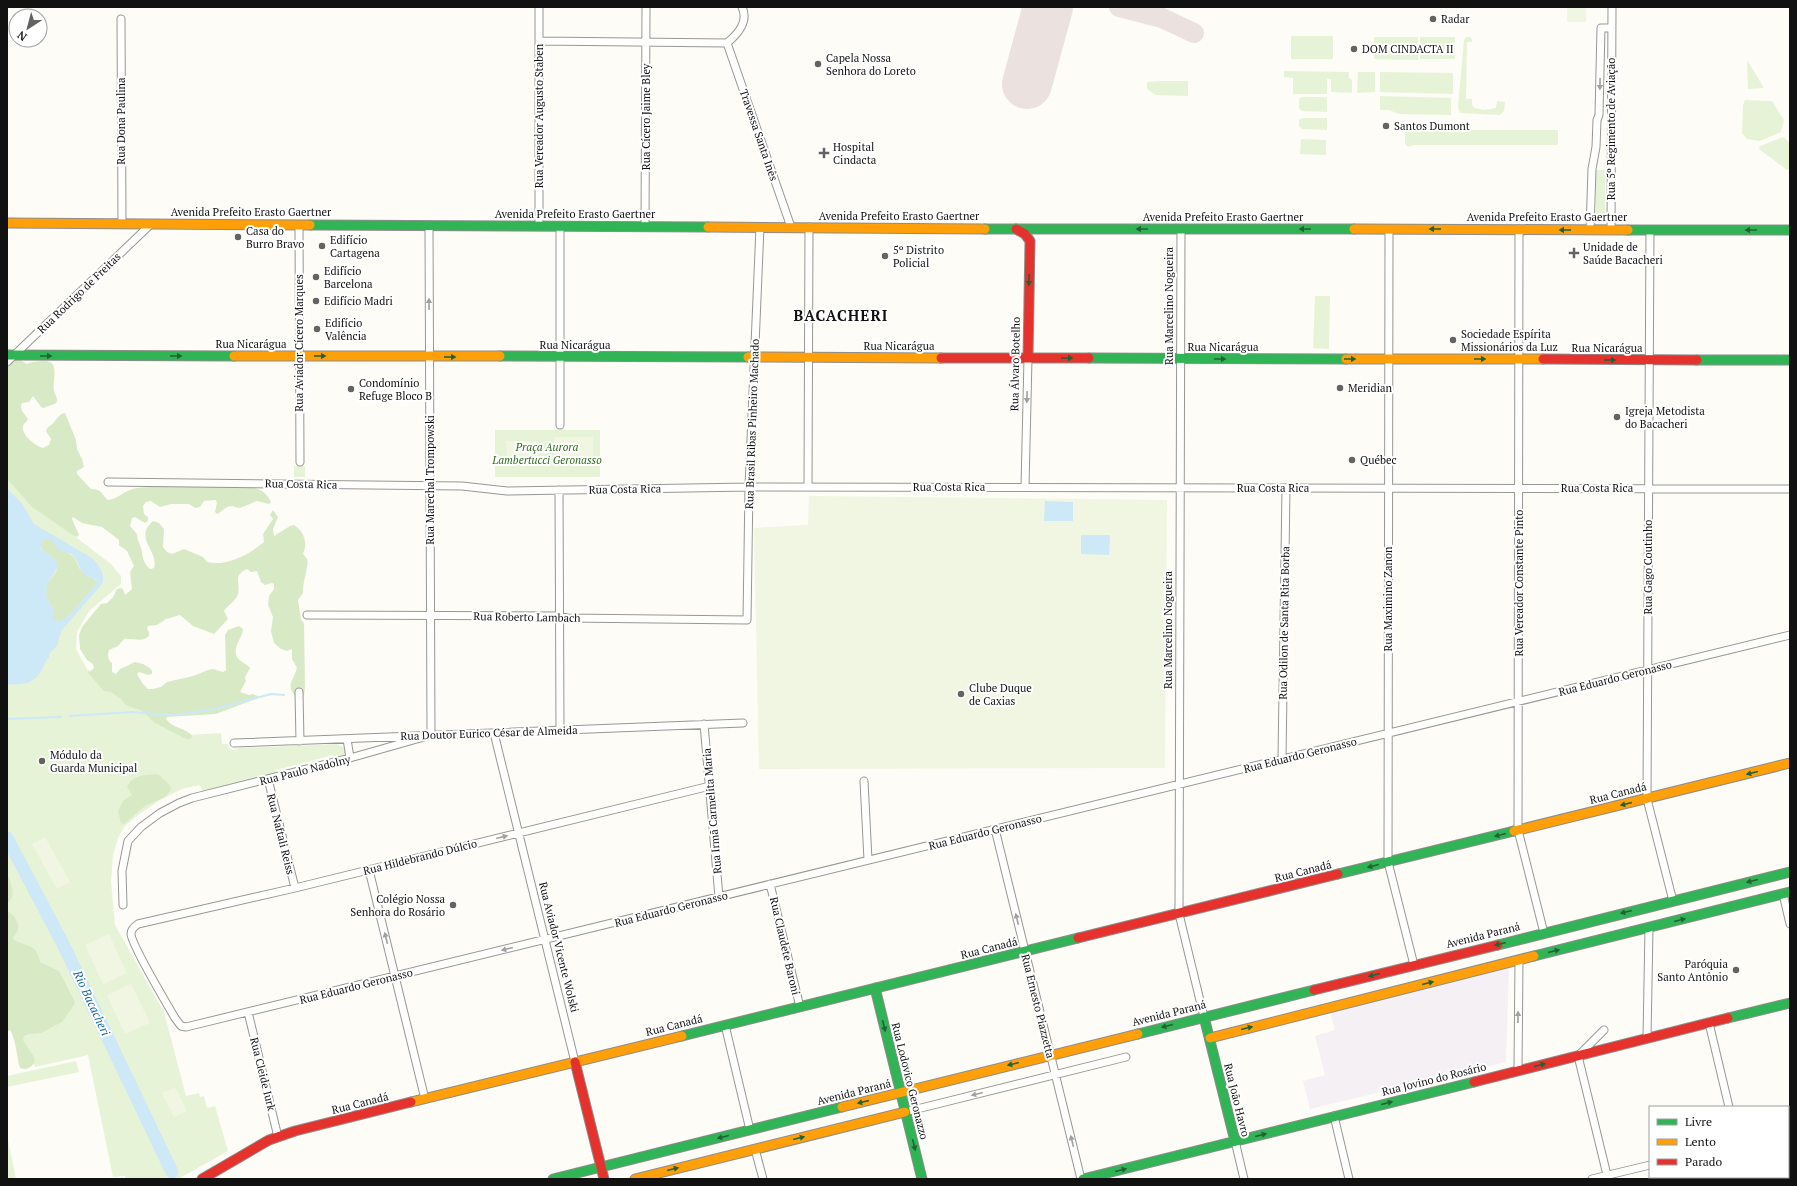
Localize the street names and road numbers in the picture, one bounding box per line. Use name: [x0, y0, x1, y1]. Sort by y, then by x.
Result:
street label: Rua Vereador Augusto Staben: [532, 43, 546, 188]
street label: Rua 5º Regimento de Aviação: [1604, 58, 1618, 200]
street label: Rua Cícero Jaime Bley: [639, 63, 653, 170]
street label: Rua Dona Paulina: [114, 77, 128, 165]
street label: Travessa Santa Inês: [737, 87, 781, 183]
street label: Avenida Prefeito Erasto Gaertner: [171, 205, 332, 219]
street label: Avenida Prefeito Erasto Gaertner: [495, 207, 656, 221]
street label: Avenida Prefeito Erasto Gaertner: [819, 209, 980, 223]
street label: Avenida Prefeito Erasto Gaertner: [1143, 210, 1304, 224]
street label: Avenida Prefeito Erasto Gaertner: [1467, 210, 1628, 224]
street label: Rua Marcelino Nogueira: [1162, 247, 1176, 365]
street label: Rua Rodrigo de Freitas: [34, 249, 124, 336]
street label: Rua Aviador Cícero Marques: [292, 274, 306, 412]
street label: Rua Álvaro Botelho: [1007, 317, 1023, 411]
street label: Rua Nicarágua: [215, 337, 287, 351]
street label: Rua Nicarágua: [539, 338, 611, 352]
street label: Rua Brasil Ribas Pinheiro Machado: [742, 339, 762, 509]
street label: Rua Nicarágua: [863, 339, 935, 353]
street label: Rua Nicarágua: [1187, 340, 1259, 354]
street label: Rua Nicarágua: [1571, 341, 1643, 355]
street label: Rua Marechal Trompowski: [423, 415, 437, 545]
street label: Rua Costa Rica: [265, 476, 338, 492]
street label: Rua Costa Rica: [913, 480, 986, 494]
street label: Rua Costa Rica: [589, 481, 662, 497]
street label: Rua Costa Rica: [1237, 481, 1310, 495]
street label: Rua Costa Rica: [1561, 481, 1634, 495]
street label: Rua Vereador Constante Pinto: [1512, 510, 1526, 656]
street label: Rua Gago Coutinho: [1641, 520, 1655, 614]
street label: Rua Odilon de Santa Rita Borba: [1276, 546, 1292, 700]
street label: Rua Maximino Zanon: [1381, 546, 1395, 652]
street label: Rua Marcelino Nogueira: [1161, 571, 1175, 689]
street label: Rua Roberto Lambach: [473, 609, 581, 625]
street label: Rua Eduardo Geronasso: [1557, 657, 1673, 699]
street label: Rua Doutor Eurico César de Almeida: [400, 723, 578, 743]
street label: Rua Eduardo Geronasso: [1242, 734, 1358, 776]
street label: Rua Irmã Carmelita Maria: [699, 747, 724, 875]
street label: Rua Paulo Nadolny: [258, 752, 352, 788]
street label: Rua Canadá: [1588, 779, 1648, 807]
street label: Rua Naftali Reiss: [264, 792, 298, 876]
street label: Rua Eduardo Geronasso: [927, 811, 1043, 853]
street label: Rua Hildebrando Dúlcio: [362, 836, 478, 878]
street label: Rua Canadá: [1273, 857, 1333, 885]
street label: Rua Aviador Vicente Wolski: [536, 880, 582, 1014]
street label: Rua Eduardo Geronasso: [613, 888, 729, 930]
street label: Rua Claudete Baroni: [767, 896, 803, 996]
street label: Avenida Paraná: [1445, 919, 1522, 951]
street label: Rua Canadá: [959, 934, 1019, 962]
street label: Rua Ernesto Piazzetta: [1018, 952, 1058, 1060]
street label: Rua Eduardo Geronasso: [298, 965, 414, 1007]
street label: Avenida Paraná: [1131, 997, 1208, 1029]
street label: Rua Canadá: [644, 1011, 704, 1039]
street label: Rua Lodovico Geronazzo: [889, 1021, 931, 1141]
street label: Rua Cleide Iurk: [247, 1036, 279, 1112]
street label: Rua Jovino do Rosário: [1380, 1059, 1488, 1099]
street label: Rua João Havro: [1221, 1062, 1253, 1138]
street label: Avenida Paraná: [816, 1076, 893, 1108]
street label: Rua Canadá: [330, 1089, 390, 1117]

